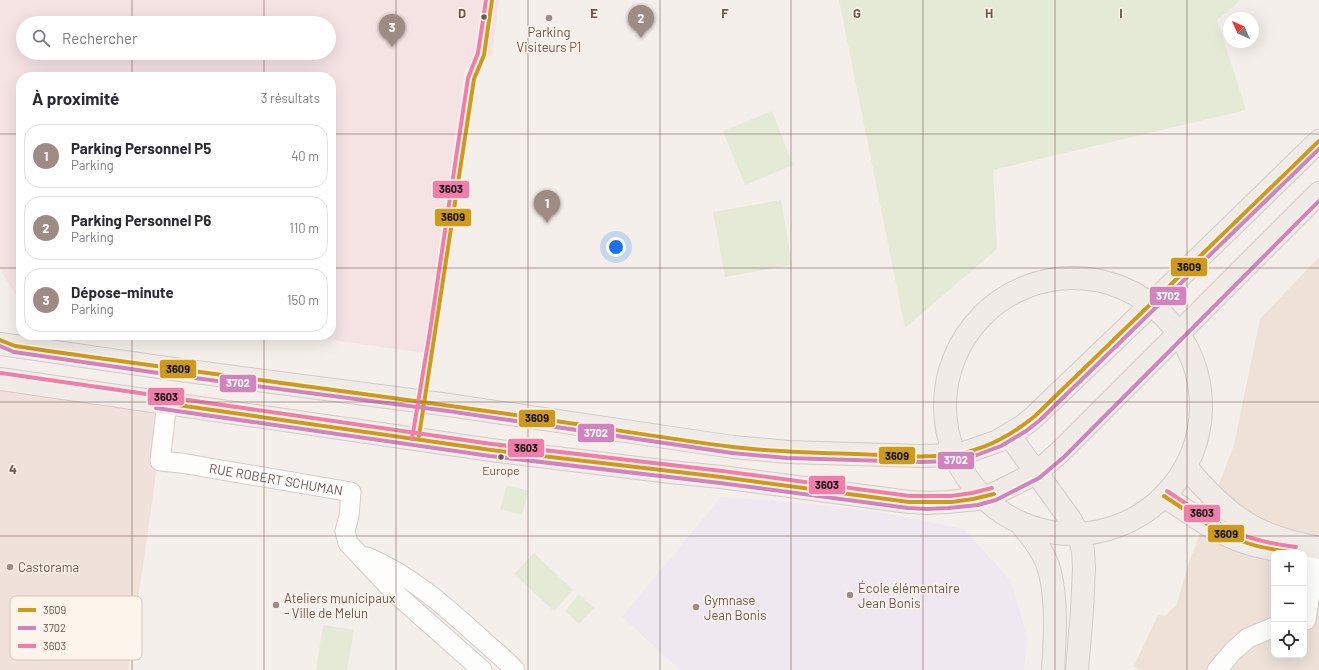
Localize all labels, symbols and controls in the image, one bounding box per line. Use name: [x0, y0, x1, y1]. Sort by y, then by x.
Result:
text: D: [458, 5, 466, 21]
text: E: [590, 5, 598, 21]
pin: 2: [628, 5, 654, 38]
text: F: [721, 5, 729, 21]
text: G: [853, 5, 861, 21]
text: H: [985, 5, 993, 21]
text: I: [1119, 5, 1123, 21]
unlabelled marker: [479, 12, 489, 22]
north arrow: [1223, 12, 1259, 48]
marker: Parking Visiteurs P1: [544, 13, 554, 23]
pin: 3: [379, 14, 405, 47]
search box: [16, 16, 336, 60]
place label: Parking Visiteurs P1: [517, 24, 581, 55]
icon: search: [30, 27, 52, 49]
text: Rechercher: [62, 29, 138, 47]
text: À proximité: [32, 88, 119, 108]
text: 3 résultats: [261, 90, 320, 106]
text: Parking Personnel P5: [71, 139, 211, 157]
text: 1: [44, 148, 48, 164]
text: 40 m: [291, 148, 319, 164]
text: Parking: [71, 157, 114, 173]
line badge: 3603: [432, 180, 470, 199]
text: 3603: [439, 182, 463, 195]
pin: 1: [534, 190, 560, 223]
line badge: 3609: [434, 208, 472, 227]
text: 3609: [441, 210, 465, 223]
text: Parking Personnel P6: [71, 211, 211, 229]
text: 2: [42, 220, 50, 236]
text: 110 m: [289, 220, 319, 236]
text: Parking: [71, 229, 114, 245]
your location: [606, 237, 626, 257]
line badge: 3609: [1170, 257, 1208, 277]
text: 3609: [1177, 260, 1201, 273]
text: Dépose-minute: [71, 283, 174, 301]
line badge: 3702: [1149, 286, 1187, 306]
text: 3702: [1156, 289, 1180, 302]
text: 3: [42, 292, 50, 308]
text: 150 m: [287, 292, 319, 308]
text: Parking: [71, 301, 114, 317]
line badge: 3609: [159, 359, 197, 379]
text: 3609: [166, 362, 190, 375]
line badge: 3702: [219, 374, 257, 393]
text: 3702: [226, 376, 250, 389]
line badge: 3603: [147, 387, 185, 406]
text: 3603: [154, 390, 178, 403]
line badge: 3609: [518, 409, 556, 428]
text: 3609: [525, 411, 549, 424]
line badge: 3702: [577, 423, 615, 443]
text: 3702: [584, 426, 608, 439]
line badge: 3603: [507, 438, 545, 458]
text: 3603: [514, 441, 538, 454]
line badge: 3609: [878, 446, 916, 465]
text: 3609: [885, 449, 909, 462]
line badge: 3702: [937, 451, 975, 470]
marker: Europe: [496, 452, 506, 462]
text: 3702: [944, 453, 968, 466]
street label: RUE ROBERT SCHUMAN: [208, 460, 344, 498]
text: 4: [9, 461, 17, 477]
place label: Europe: [482, 463, 520, 477]
line badge: 3603: [808, 475, 846, 495]
text: 3603: [815, 478, 839, 491]
line badge: 3603: [1183, 504, 1221, 523]
text: 3603: [1190, 506, 1214, 519]
line badge: 3609: [1207, 524, 1245, 543]
text: 3609: [1214, 527, 1238, 540]
map controls: [1271, 550, 1307, 658]
button: +: [1271, 550, 1307, 586]
place label: Castorama: [18, 559, 79, 575]
marker: Castorama: [5, 562, 15, 572]
place label: École élémentaire Jean Bonis: [858, 580, 960, 611]
button: −: [1271, 586, 1307, 622]
place label: Ateliers municipaux - Ville de Melun: [284, 590, 395, 621]
marker: École élémentaire Jean Bonis: [845, 590, 855, 600]
place label: Gymnase Jean Bonis: [704, 592, 766, 623]
legend: [10, 596, 142, 660]
marker: Ateliers municipaux - Ville de Melun: [271, 600, 281, 610]
marker: Gymnase Jean Bonis: [691, 602, 701, 612]
text: 3609: [43, 603, 67, 616]
text: 3702: [43, 621, 66, 634]
button: locate: [1271, 622, 1307, 658]
text: 3603: [43, 639, 66, 652]

